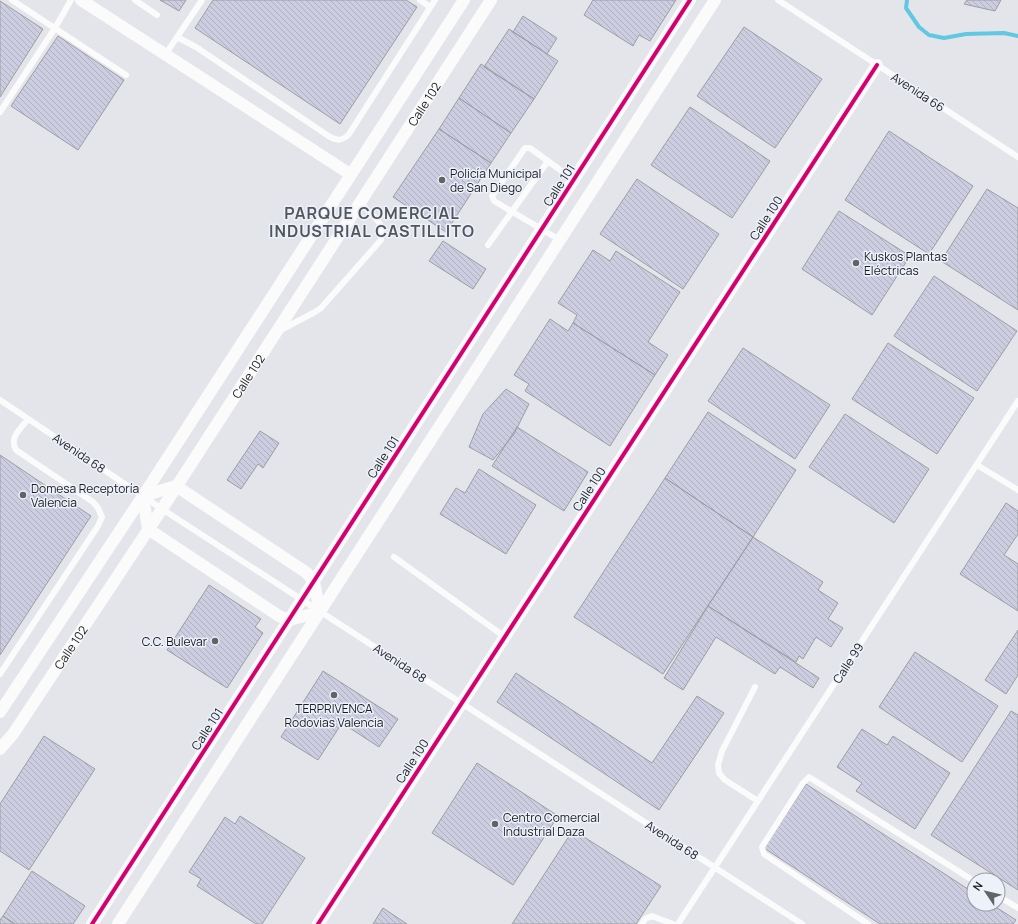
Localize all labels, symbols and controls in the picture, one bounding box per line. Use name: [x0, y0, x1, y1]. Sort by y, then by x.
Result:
street label: Avenida 66: [888, 68, 948, 116]
street label: Calle 102: [403, 79, 444, 129]
street label: Calle 101: [539, 161, 579, 209]
place label: Policía Municipal de San Diego: [450, 165, 541, 196]
marker: Policía Municipal de San Diego: [437, 175, 447, 185]
street label: Calle 100: [745, 193, 787, 243]
district label: PARQUE COMERCIAL INDUSTRIAL CASTILLITO: [269, 202, 475, 242]
place label: Kuskos Plantas Eléctricas: [864, 248, 947, 279]
marker: Kuskos Plantas Eléctricas: [851, 258, 861, 268]
street label: Calle 102: [227, 351, 268, 401]
street label: Avenida 68: [49, 429, 109, 477]
street label: Calle 101: [363, 433, 403, 481]
street label: Calle 100: [568, 464, 610, 514]
place label: Domesa Receptoría Valencia: [31, 480, 139, 511]
marker: Domesa Receptoría Valencia: [18, 490, 28, 500]
street label: Calle 102: [50, 622, 91, 672]
place label: C.C. Bulevar: [142, 633, 208, 650]
marker: C.C. Bulevar: [210, 636, 220, 646]
street label: Avenida 68: [370, 639, 430, 687]
street label: Calle 99: [829, 639, 867, 687]
marker: TERPRIVENCA Rodovias Valencia: [329, 690, 339, 700]
place label: TERPRIVENCA Rodovias Valencia: [285, 700, 383, 731]
street label: Calle 101: [187, 705, 227, 753]
street label: Calle 100: [391, 736, 433, 786]
place label: Centro Comercial Industrial Daza: [503, 809, 600, 840]
street label: Avenida 68: [642, 816, 702, 864]
marker: Centro Comercial Industrial Daza: [490, 819, 500, 829]
north arrow: [966, 872, 1006, 912]
text: N: [969, 878, 986, 894]

